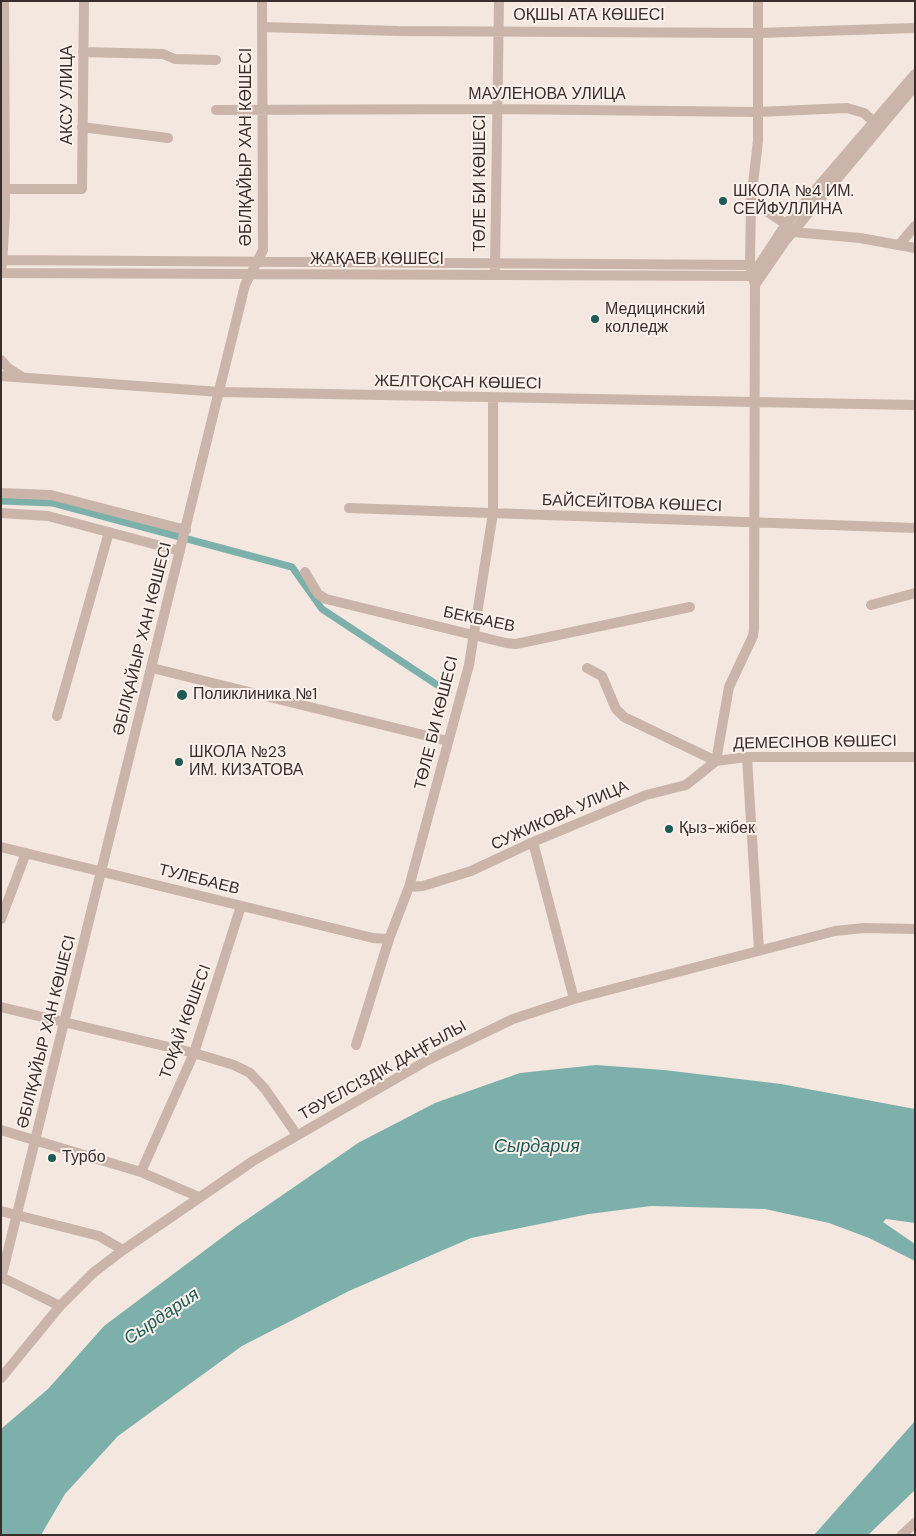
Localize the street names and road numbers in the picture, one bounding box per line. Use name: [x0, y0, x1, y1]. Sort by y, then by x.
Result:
street label: ОҚШЫ АТА КӨШЕСІ: [513, 6, 665, 26]
street label: АКСУ УЛИЦА: [58, 45, 78, 145]
street label: ӘБІЛҚАЙЫР ХАН КӨШЕСІ: [237, 48, 257, 246]
street label: МАУЛЕНОВА УЛИЦА: [468, 85, 626, 105]
street label: ТӨЛЕ БИ КӨШЕСІ: [471, 114, 491, 252]
street label: ЖАҚАЕВ КӨШЕСІ: [310, 250, 444, 270]
street label: ЖЕЛТОҚСАН КӨШЕСІ: [374, 372, 542, 394]
street label: БАЙСЕЙІТОВА КӨШЕСІ: [542, 491, 722, 517]
street label: ӘБІЛҚАЙЫР ХАН КӨШЕСІ: [110, 540, 176, 738]
street label: БЕКБАЕВ: [441, 603, 517, 637]
street label: ТӨЛЕ БИ КӨШЕСІ: [411, 654, 463, 792]
street label: ДЕМЕСІНОВ КӨШЕСІ: [733, 732, 897, 754]
street label: СУЖИКОВА УЛИЦА: [488, 777, 632, 855]
street label: ТУЛЕБАЕВ: [157, 861, 241, 899]
street label: ӘБІЛҚАЙЫР ХАН КӨШЕСІ: [14, 933, 80, 1131]
street label: ТОҚАЙ КӨШЕСІ: [156, 962, 216, 1082]
street label: ТӘУЕЛСІЗДІК ДАҢҒЫЛЫ: [296, 1017, 470, 1125]

